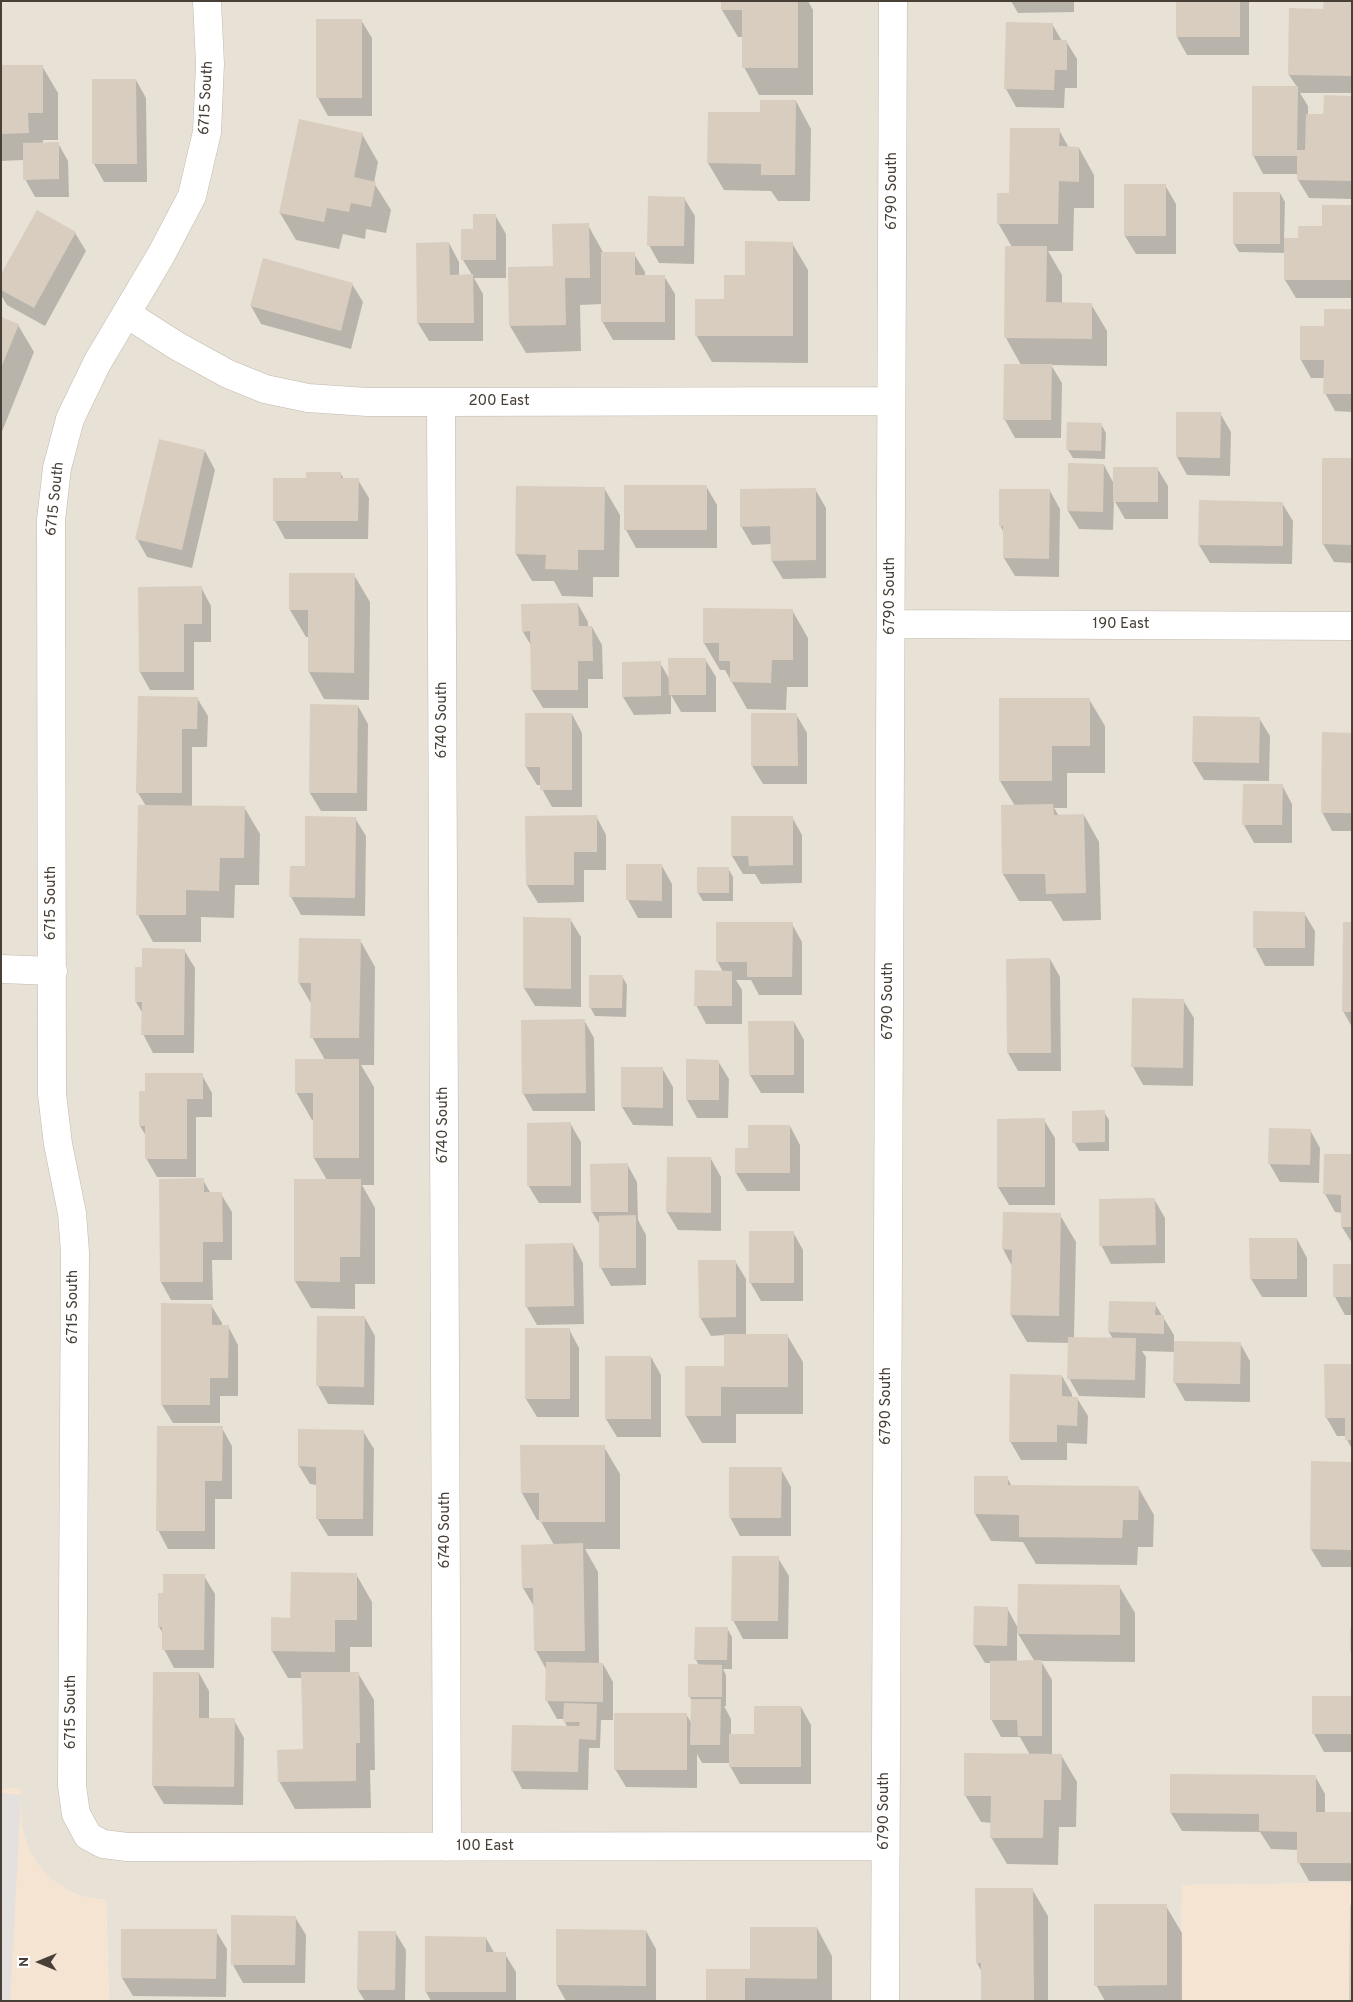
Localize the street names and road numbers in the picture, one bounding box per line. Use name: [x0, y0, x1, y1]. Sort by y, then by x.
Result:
street label: 6715 South: [196, 60, 218, 136]
street label: 6790 South: [884, 152, 902, 230]
street label: 200 East: [468, 393, 530, 411]
street label: 6715 South: [43, 461, 69, 537]
street label: 6790 South: [882, 557, 900, 635]
street label: 190 East: [1093, 616, 1149, 634]
street label: 6740 South: [434, 682, 452, 758]
street label: 6715 South: [43, 866, 61, 940]
street label: 6790 South: [880, 962, 898, 1040]
street label: 6740 South: [435, 1087, 453, 1163]
street label: 6715 South: [65, 1270, 83, 1344]
street label: 6790 South: [878, 1367, 896, 1445]
street label: 6740 South: [437, 1492, 455, 1568]
street label: 6715 South: [63, 1675, 81, 1749]
street label: 6790 South: [876, 1772, 894, 1850]
street label: 100 East: [456, 1838, 514, 1856]

